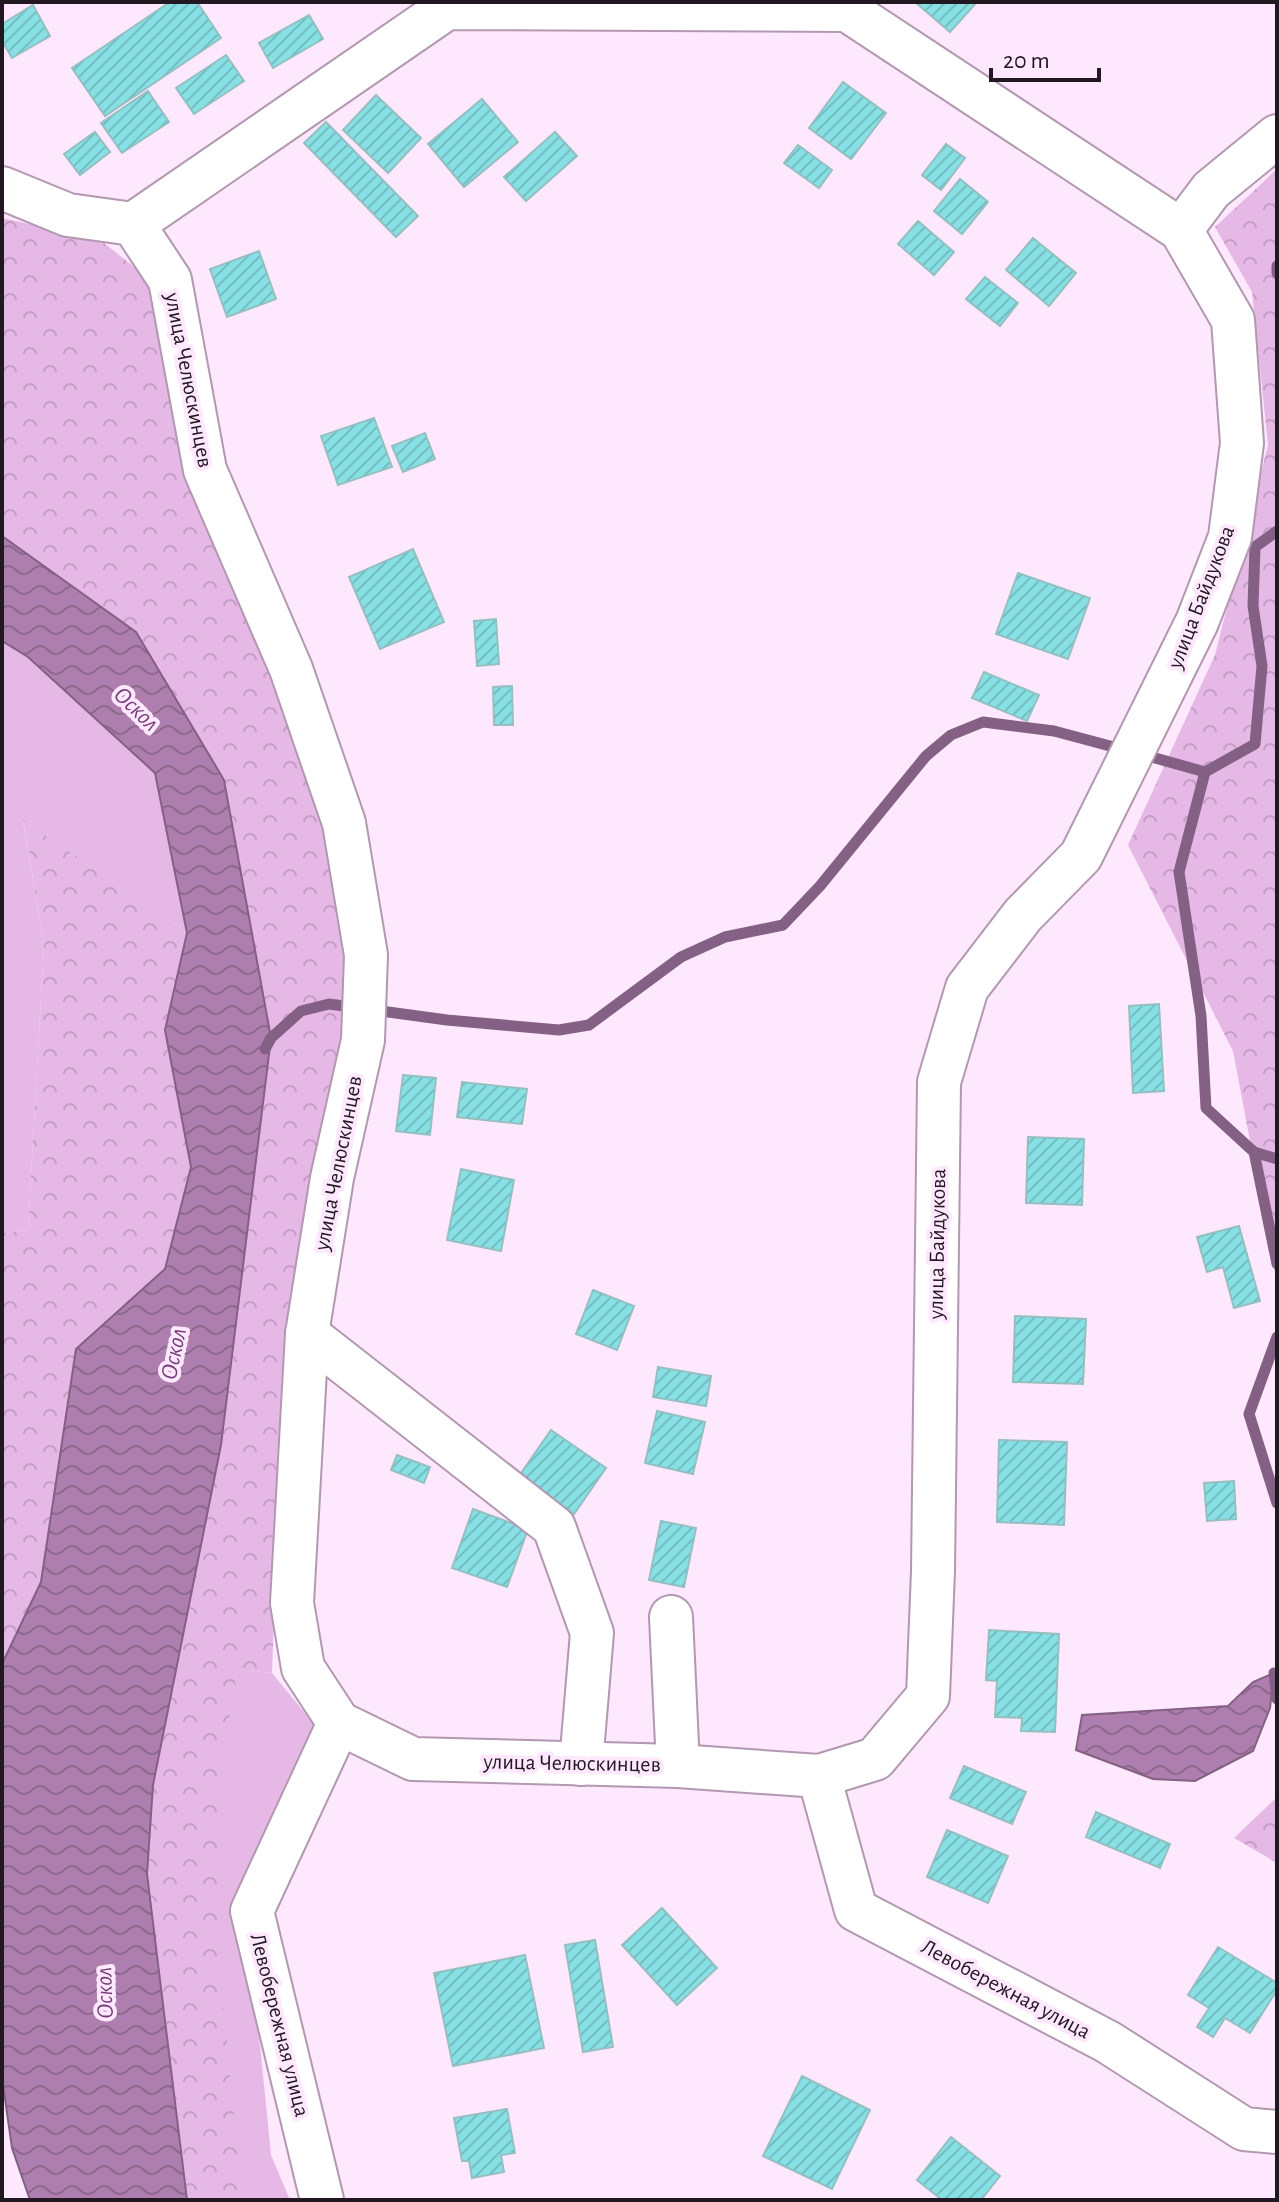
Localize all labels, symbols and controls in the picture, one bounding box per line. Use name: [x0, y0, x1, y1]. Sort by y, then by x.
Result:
scale bar: [991, 32, 1099, 82]
text: 20 m: [1003, 49, 1050, 73]
street label: улица Челюскинцев: [161, 290, 217, 469]
street label: улица Байдукова: [1163, 523, 1238, 672]
water label: Оскол: [109, 682, 163, 736]
street label: улица Челюскинцев: [310, 1074, 366, 1253]
street label: улица Байдукова: [925, 1168, 949, 1321]
water label: Оскол: [157, 1326, 191, 1382]
street label: улица Челюскинцев: [482, 1750, 661, 1776]
street label: Левобережная улица: [247, 1931, 313, 2119]
street label: Левобережная улица: [918, 1935, 1094, 2043]
water label: Оскол: [92, 1966, 118, 2020]

